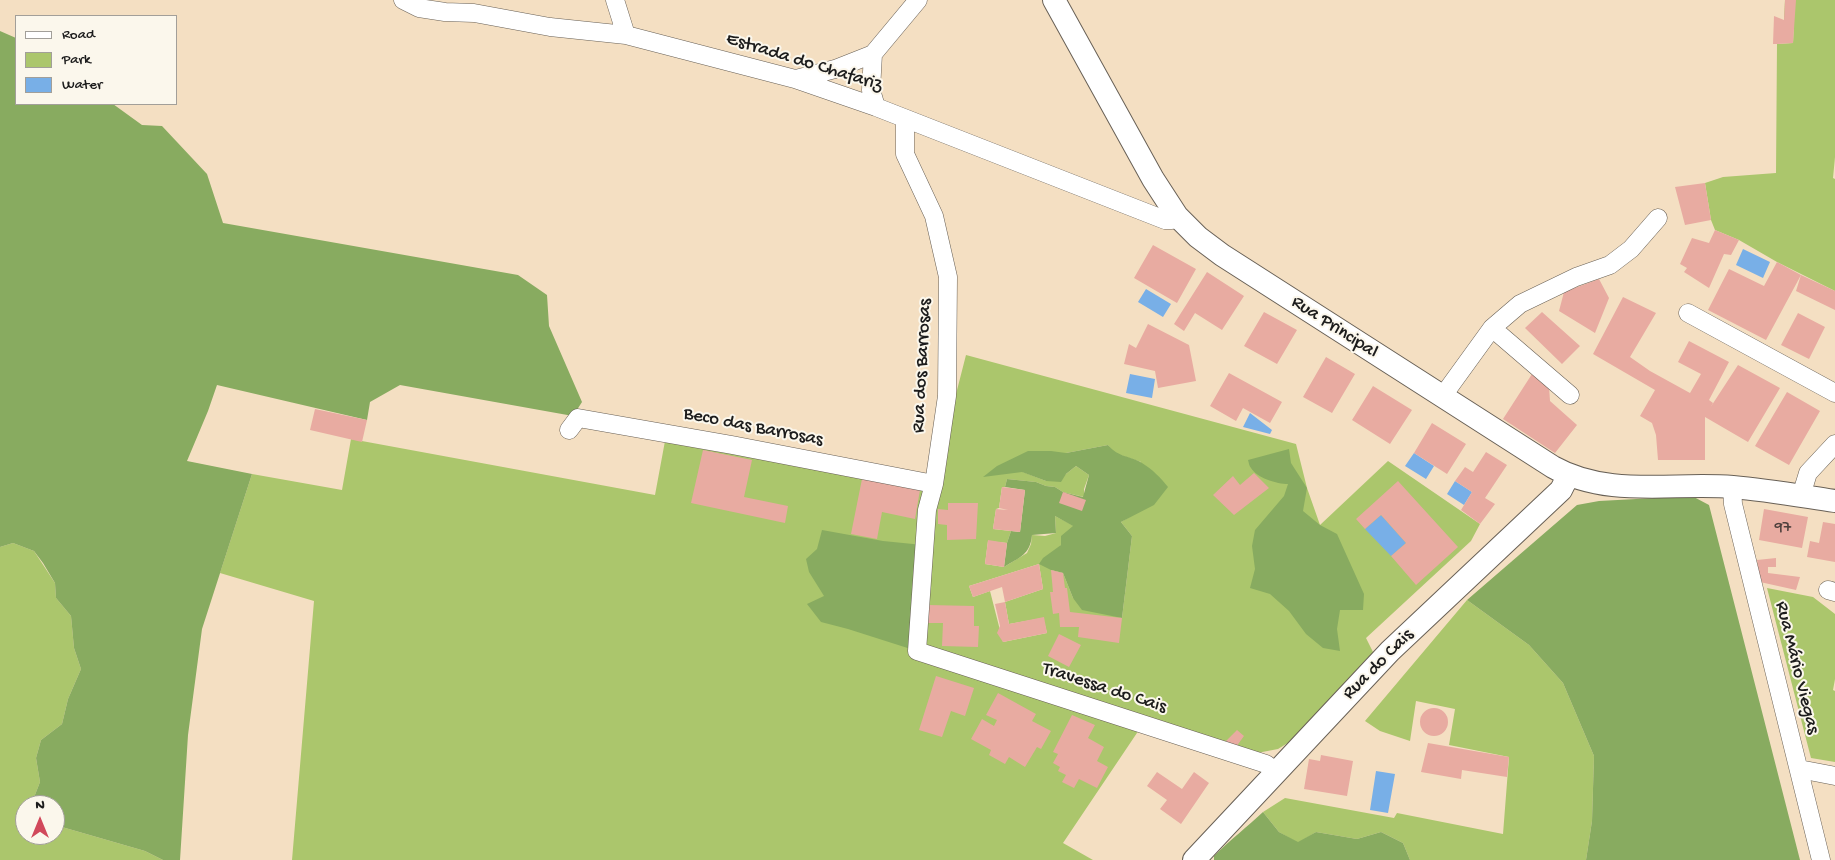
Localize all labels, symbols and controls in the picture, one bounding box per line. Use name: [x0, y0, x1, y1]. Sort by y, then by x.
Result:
legend: [15, 15, 178, 105]
text: Road: [62, 26, 95, 44]
street label: Estrada do Chafariz: [723, 28, 885, 98]
text: Park: [62, 51, 91, 69]
text: Water: [62, 76, 102, 94]
street label: Rua Principal: [1286, 291, 1382, 365]
street label: Rua dos Barrosas: [908, 298, 938, 434]
street label: Beco das Barrosas: [681, 403, 825, 453]
house number: 97: [1775, 519, 1791, 539]
street label: Rua Mário Viegas: [1769, 599, 1823, 737]
street label: Rua do Cais: [1339, 625, 1419, 705]
street label: Travessa do Cais: [1039, 658, 1169, 720]
north arrow: [15, 795, 65, 845]
text: N: [35, 797, 45, 814]

